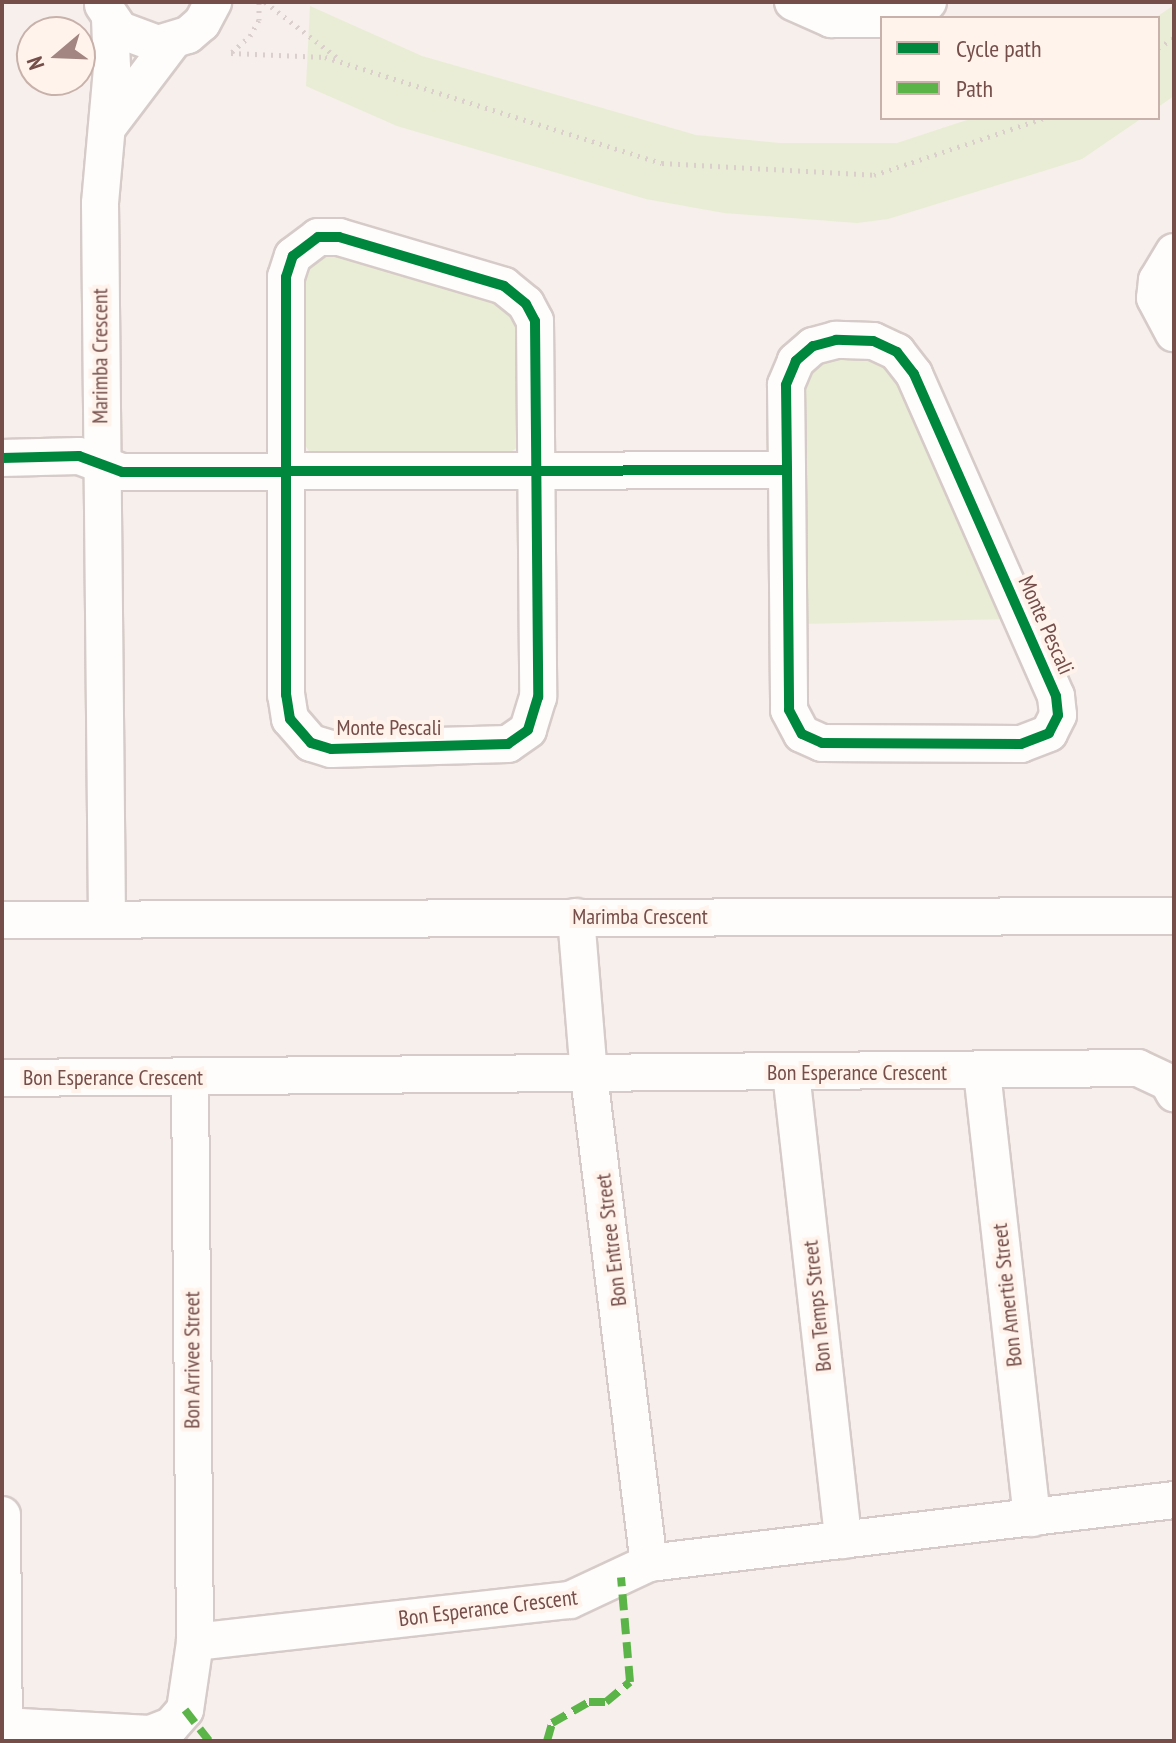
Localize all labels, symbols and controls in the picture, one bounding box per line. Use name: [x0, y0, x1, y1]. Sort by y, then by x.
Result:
north arrow: [16, 16, 96, 96]
legend: [880, 16, 1160, 120]
text: Cycle path: [956, 33, 1042, 64]
text: N: [20, 53, 50, 73]
text: Path: [956, 73, 993, 104]
street label: Marimba Crescent: [87, 288, 113, 424]
street label: Monte Pescali: [1013, 572, 1079, 678]
street label: Monte Pescali: [336, 715, 442, 741]
street label: Marimba Crescent: [572, 904, 708, 930]
street label: Bon Esperance Crescent: [767, 1060, 947, 1086]
street label: Bon Esperance Crescent: [23, 1065, 203, 1091]
street label: Bon Entree Street: [590, 1172, 632, 1308]
street label: Bon Amertie Street: [986, 1222, 1028, 1368]
street label: Bon Temps Street: [797, 1239, 837, 1373]
street label: Bon Arrivee Street: [179, 1291, 205, 1429]
street label: Bon Esperance Crescent: [397, 1584, 579, 1632]

